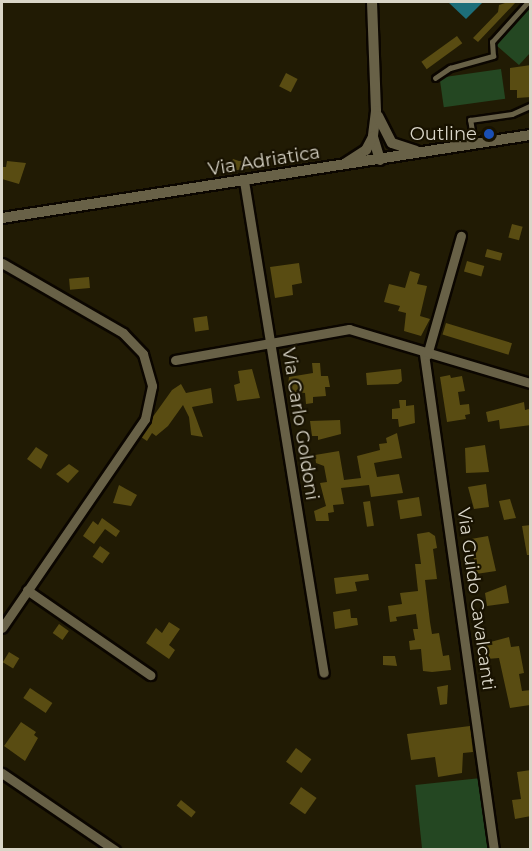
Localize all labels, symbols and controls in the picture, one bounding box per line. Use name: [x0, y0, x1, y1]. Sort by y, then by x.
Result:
place label: Outline: [410, 123, 477, 145]
marker: Outline: [482, 127, 496, 141]
street label: Via Adriatica: [207, 142, 321, 180]
street label: Via Carlo Goldoni: [277, 346, 323, 502]
street label: Via Guido Cavalcanti: [452, 506, 500, 692]

